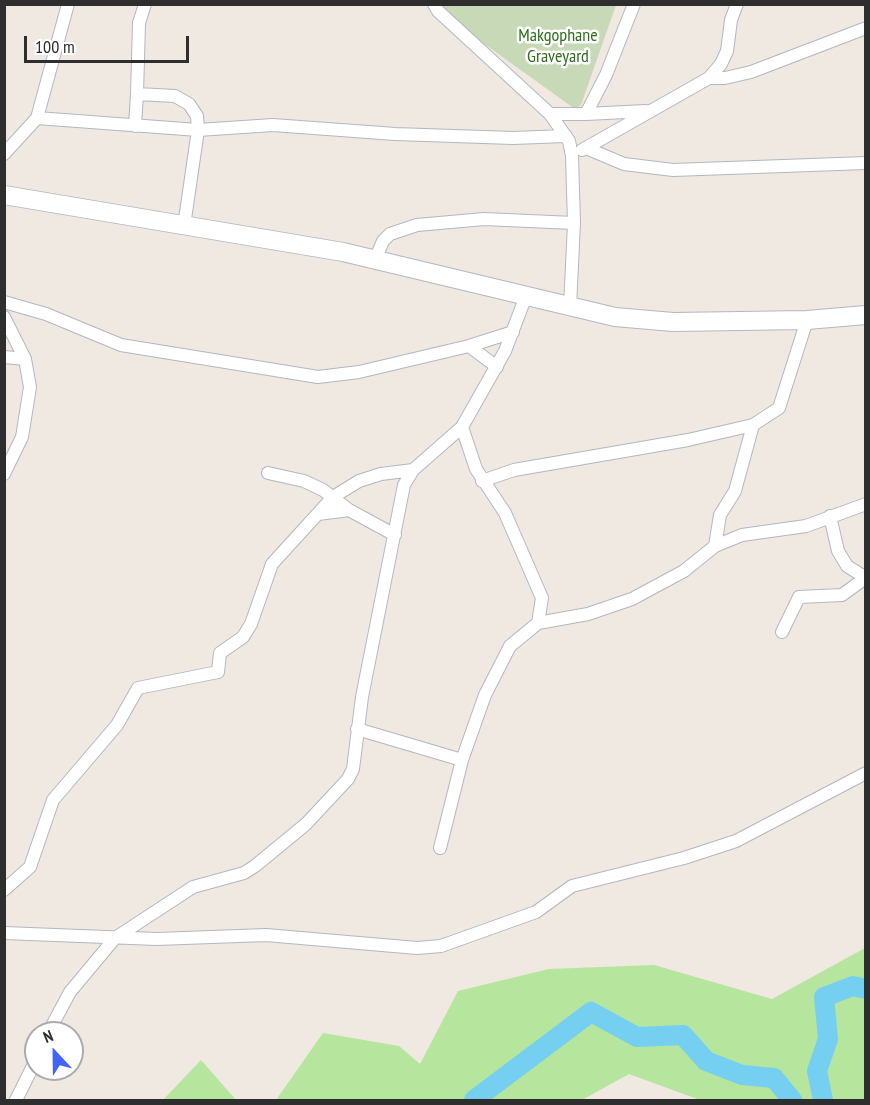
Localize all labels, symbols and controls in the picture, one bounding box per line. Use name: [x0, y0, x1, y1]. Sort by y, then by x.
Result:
scale bar: [27, 24, 192, 62]
park label: Makgophane Graveyard: [518, 25, 598, 68]
text: 100 m: [35, 35, 75, 58]
north arrow: [24, 1021, 84, 1081]
text: N: [40, 1025, 56, 1047]

